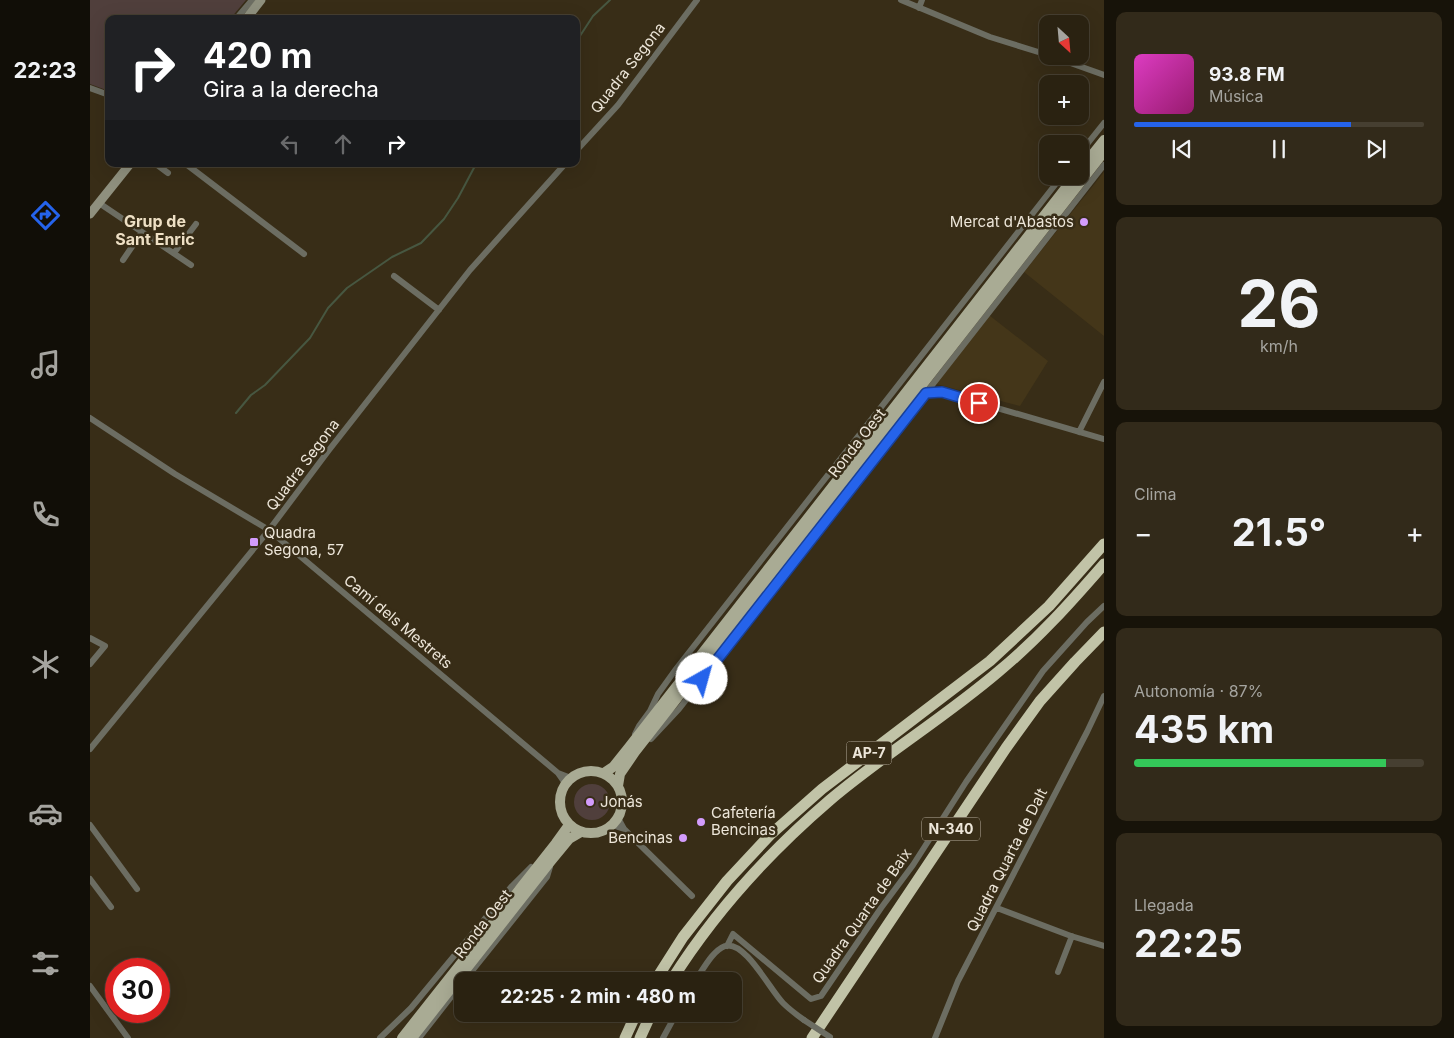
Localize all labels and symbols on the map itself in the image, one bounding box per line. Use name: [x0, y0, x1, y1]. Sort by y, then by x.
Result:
north arrow: [1039, 15, 1089, 65]
street label: Quadra Segona: [586, 18, 669, 117]
district label: Grup de Sant Enric: [115, 211, 195, 249]
place label: Mercat d'Abastos: [950, 212, 1074, 231]
marker: Mercat d'Abastos: [1078, 216, 1090, 228]
pin: [958, 382, 1000, 424]
street label: Ronda Oest: [824, 404, 889, 481]
street label: Quadra Segona: [262, 415, 343, 514]
place label: Quadra Segona, 57: [264, 523, 344, 559]
marker: Quadra Segona, 57: [248, 536, 260, 548]
street label: Camí dels Mestrets: [340, 571, 457, 673]
position arrow: [675, 652, 727, 704]
road number: AP-7: [846, 741, 892, 764]
street label: Quadra Quarta de Dalt: [962, 785, 1051, 935]
place label: Jonás: [600, 792, 643, 811]
marker: Jonás: [584, 796, 596, 808]
place label: Cafetería Bencinas: [711, 803, 776, 839]
marker: Cafetería Bencinas: [695, 816, 707, 828]
road number: N-340: [922, 818, 980, 841]
place label: Bencinas: [608, 828, 673, 847]
marker: Bencinas: [677, 832, 689, 844]
street label: Quadra Quarta de Baix: [808, 844, 915, 987]
street label: Ronda Oest: [450, 885, 515, 962]
speed limit sign: 30: [105, 958, 170, 1023]

